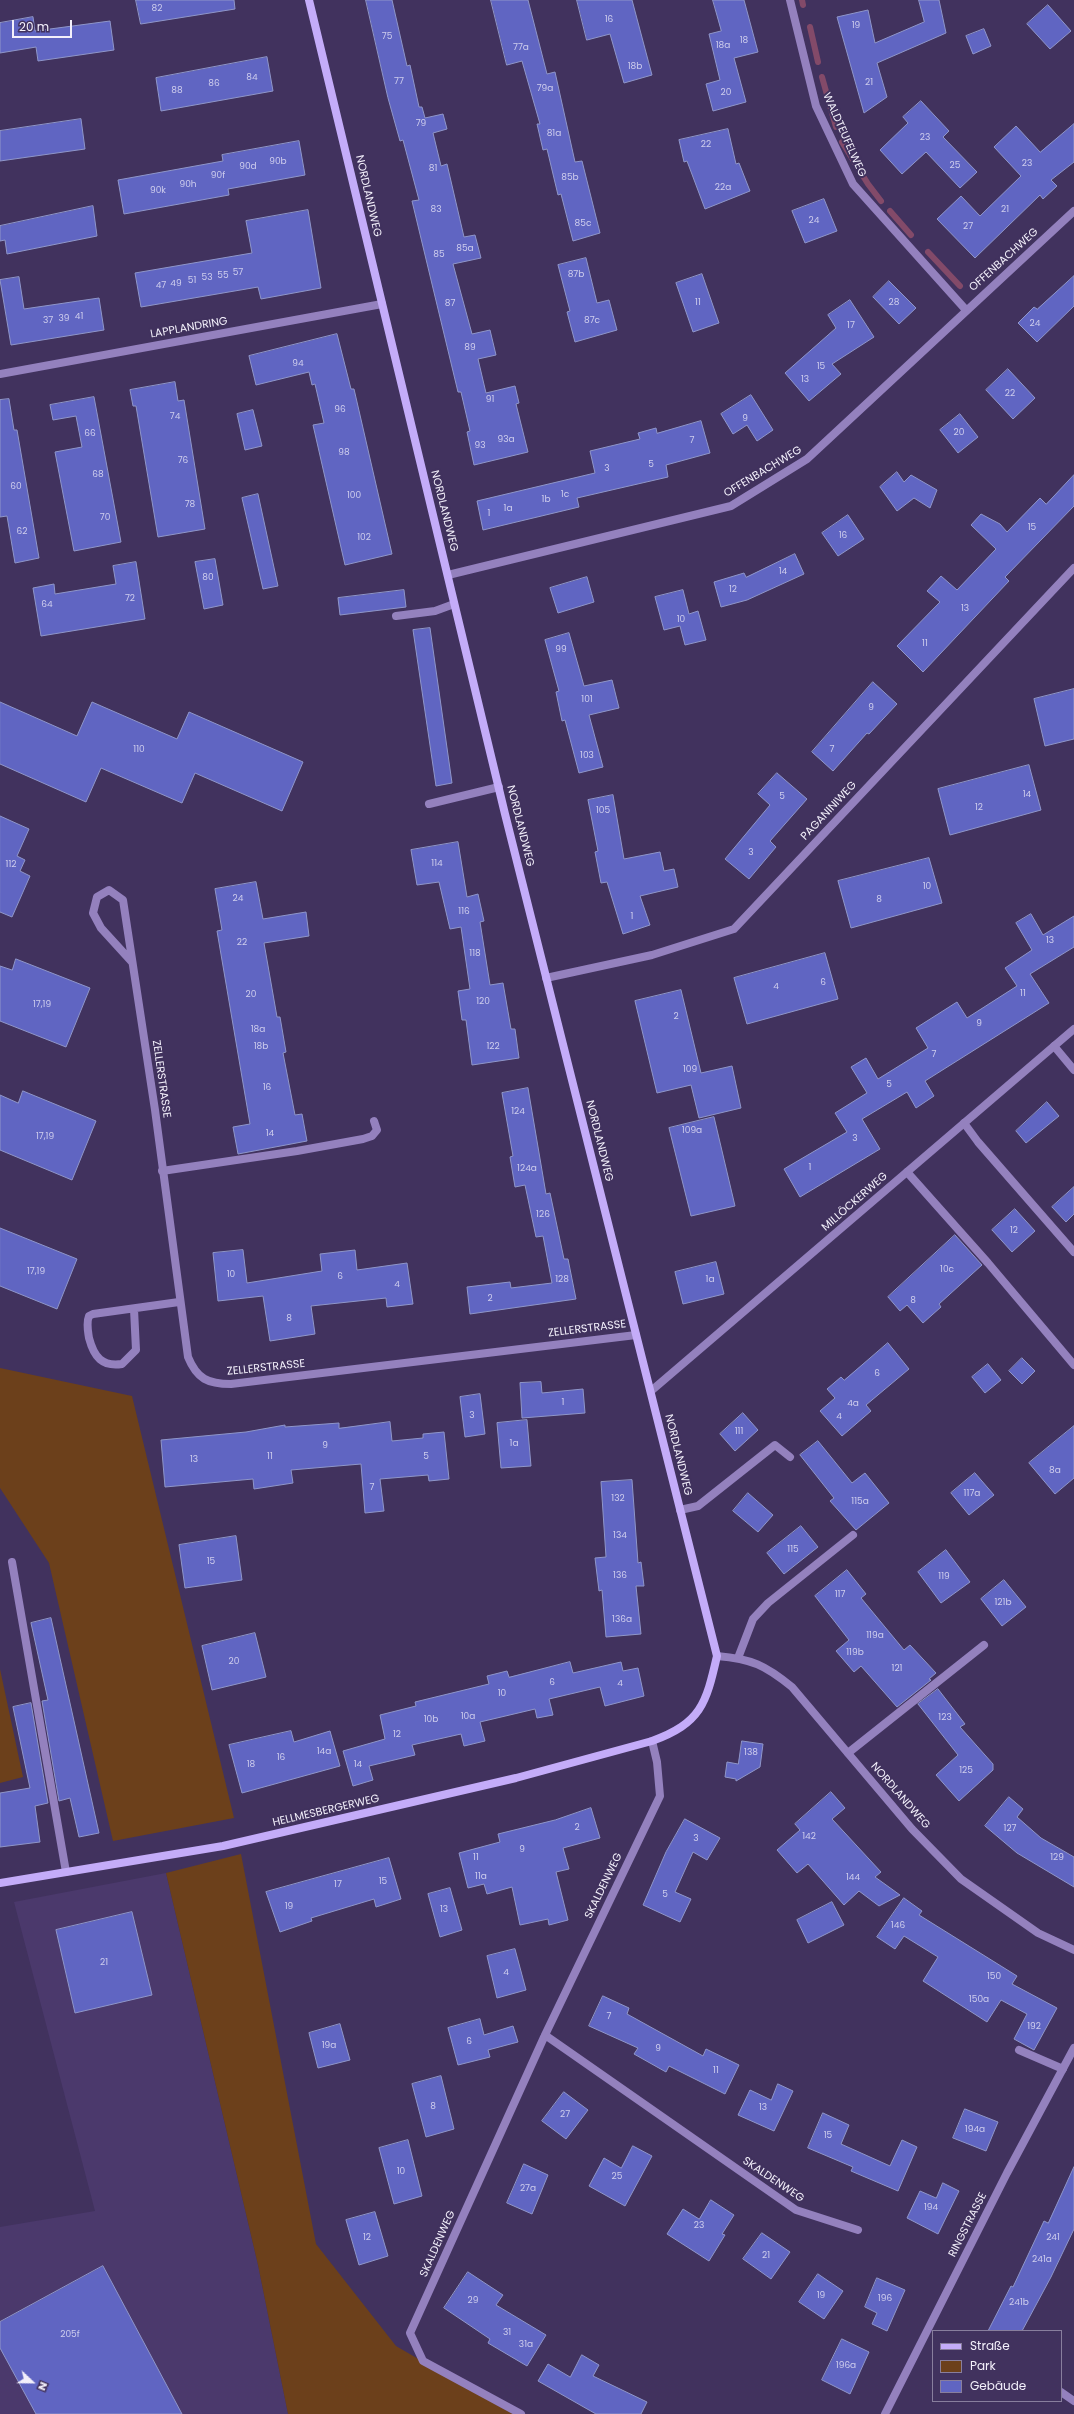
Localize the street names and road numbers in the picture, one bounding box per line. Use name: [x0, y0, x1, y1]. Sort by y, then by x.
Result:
street label: WALDTEUFELWEG: [820, 91, 868, 179]
street label: NORDLANDWEG: [352, 154, 384, 238]
street label: OFFENBACHWEG: [967, 226, 1041, 294]
street label: LAPPLANDRING: [149, 315, 229, 341]
street label: OFFENBACHWEG: [722, 444, 804, 500]
street label: NORDLANDWEG: [428, 469, 460, 553]
street label: PAGANINIWEG: [798, 779, 860, 843]
street label: NORDLANDWEG: [504, 784, 536, 868]
street label: ZELLERSTRASSE: [149, 1039, 173, 1119]
street label: NORDLANDWEG: [583, 1099, 615, 1183]
street label: MILLÖCKERWEG: [819, 1170, 891, 1234]
street label: ZELLERSTRASSE: [547, 1318, 627, 1340]
street label: ZELLERSTRASSE: [226, 1357, 306, 1379]
street label: NORDLANDWEG: [662, 1413, 694, 1497]
street label: NORDLANDWEG: [868, 1760, 932, 1832]
street label: HELLMESBERGERWEG: [271, 1792, 381, 1830]
street label: SKALDENWEG: [582, 1851, 626, 1921]
street label: SKALDENWEG: [740, 2155, 806, 2205]
street label: RINGSTRASSE: [946, 2190, 990, 2260]
street label: SKALDENWEG: [417, 2209, 459, 2279]

